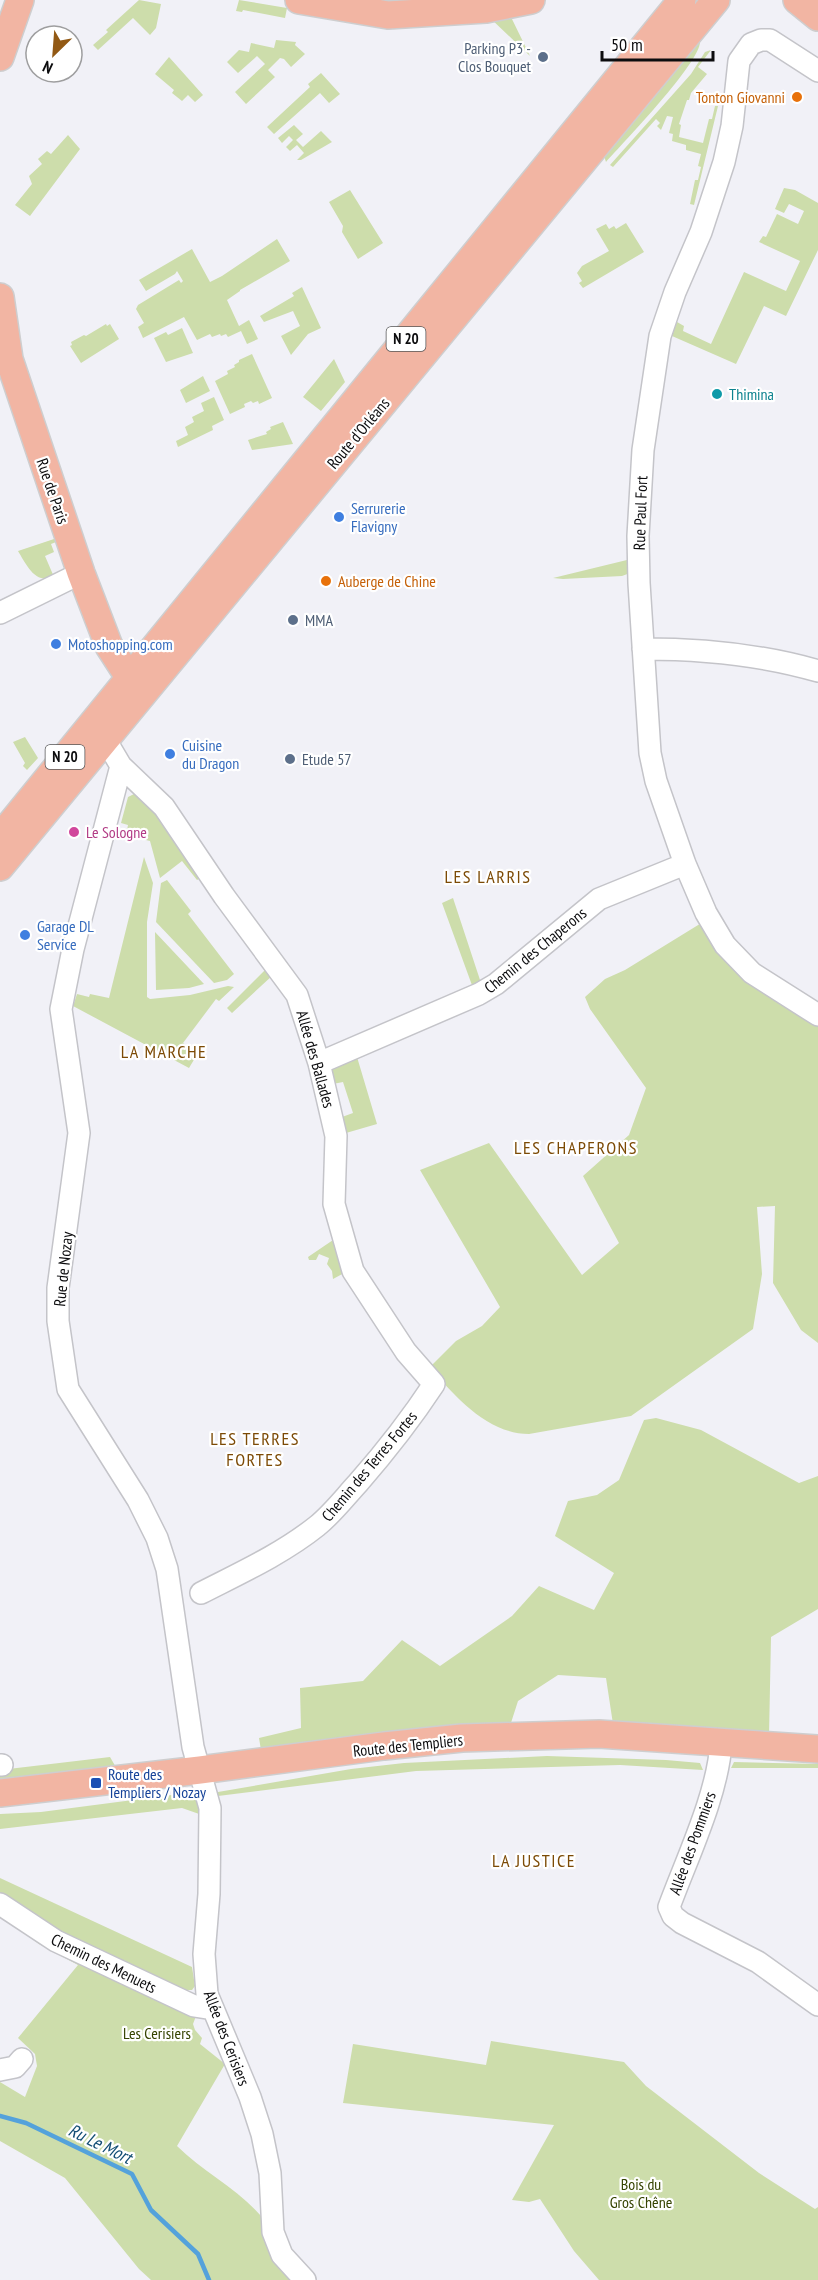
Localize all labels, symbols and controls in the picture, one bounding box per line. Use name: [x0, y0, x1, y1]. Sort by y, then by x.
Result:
north arrow: [24, 24, 84, 84]
scale bar: [602, 24, 713, 62]
text: 50 m: [611, 33, 643, 56]
place label: Parking P3 - Clos Bouquet: [458, 38, 532, 76]
marker: Parking P3 - Clos Bouquet: [536, 50, 550, 64]
text: N: [40, 57, 56, 78]
place label: Tonton Giovanni: [696, 87, 785, 107]
marker: Tonton Giovanni: [790, 90, 804, 104]
road number: N 20: [386, 327, 426, 351]
place label: Thimina: [729, 384, 774, 404]
marker: Thimina: [710, 387, 724, 401]
street label: Route d'Orléans: [322, 393, 394, 473]
street label: Rue de Paris: [32, 456, 74, 526]
street label: Rue Paul Fort: [629, 475, 651, 551]
place label: Serrurerie Flavigny: [351, 498, 406, 536]
marker: Serrurerie Flavigny: [332, 510, 346, 524]
place label: Auberge de Chine: [338, 571, 436, 591]
marker: Auberge de Chine: [319, 574, 333, 588]
place label: MMA: [305, 610, 333, 630]
marker: MMA: [286, 613, 300, 627]
place label: Motoshopping.com: [68, 634, 173, 654]
marker: Motoshopping.com: [49, 637, 63, 651]
place label: Cuisine du Dragon: [182, 735, 239, 773]
road number: N 20: [46, 745, 84, 769]
marker: Cuisine du Dragon: [163, 747, 177, 761]
place label: Etude 57: [302, 749, 352, 769]
marker: Etude 57: [283, 752, 297, 766]
place label: Le Sologne: [86, 822, 147, 842]
marker: Le Sologne: [67, 825, 81, 839]
district label: LES LARRIS: [445, 865, 531, 888]
street label: Chemin des Chaperons: [480, 903, 590, 997]
place label: Garage DL Service: [37, 916, 94, 954]
marker: Garage DL Service: [18, 928, 32, 942]
street label: Allée des Ballades: [293, 1008, 339, 1110]
district label: LA MARCHE: [121, 1040, 207, 1063]
district label: LES CHAPERONS: [514, 1136, 638, 1159]
street label: Rue de Nozay: [49, 1231, 77, 1307]
street label: Chemin des Terres Fortes: [317, 1407, 421, 1525]
district label: LES TERRES FORTES: [210, 1427, 300, 1471]
street label: Route des Templiers: [352, 1729, 464, 1761]
place label: Route des Templiers / Nozay: [108, 1764, 206, 1802]
marker: Route des Templiers / Nozay: [89, 1776, 103, 1790]
street label: Allée des Pommiers: [664, 1789, 720, 1897]
district label: LA JUSTICE: [492, 1849, 576, 1872]
street label: Chemin des Menuets: [48, 1929, 160, 1997]
street label: Allée des Cerisiers: [200, 1988, 254, 2088]
park label: Les Cerisiers: [123, 2023, 191, 2043]
water label: Ru Le Mort: [65, 2118, 138, 2170]
park label: Bois du Gros Chêne: [610, 2174, 672, 2212]

